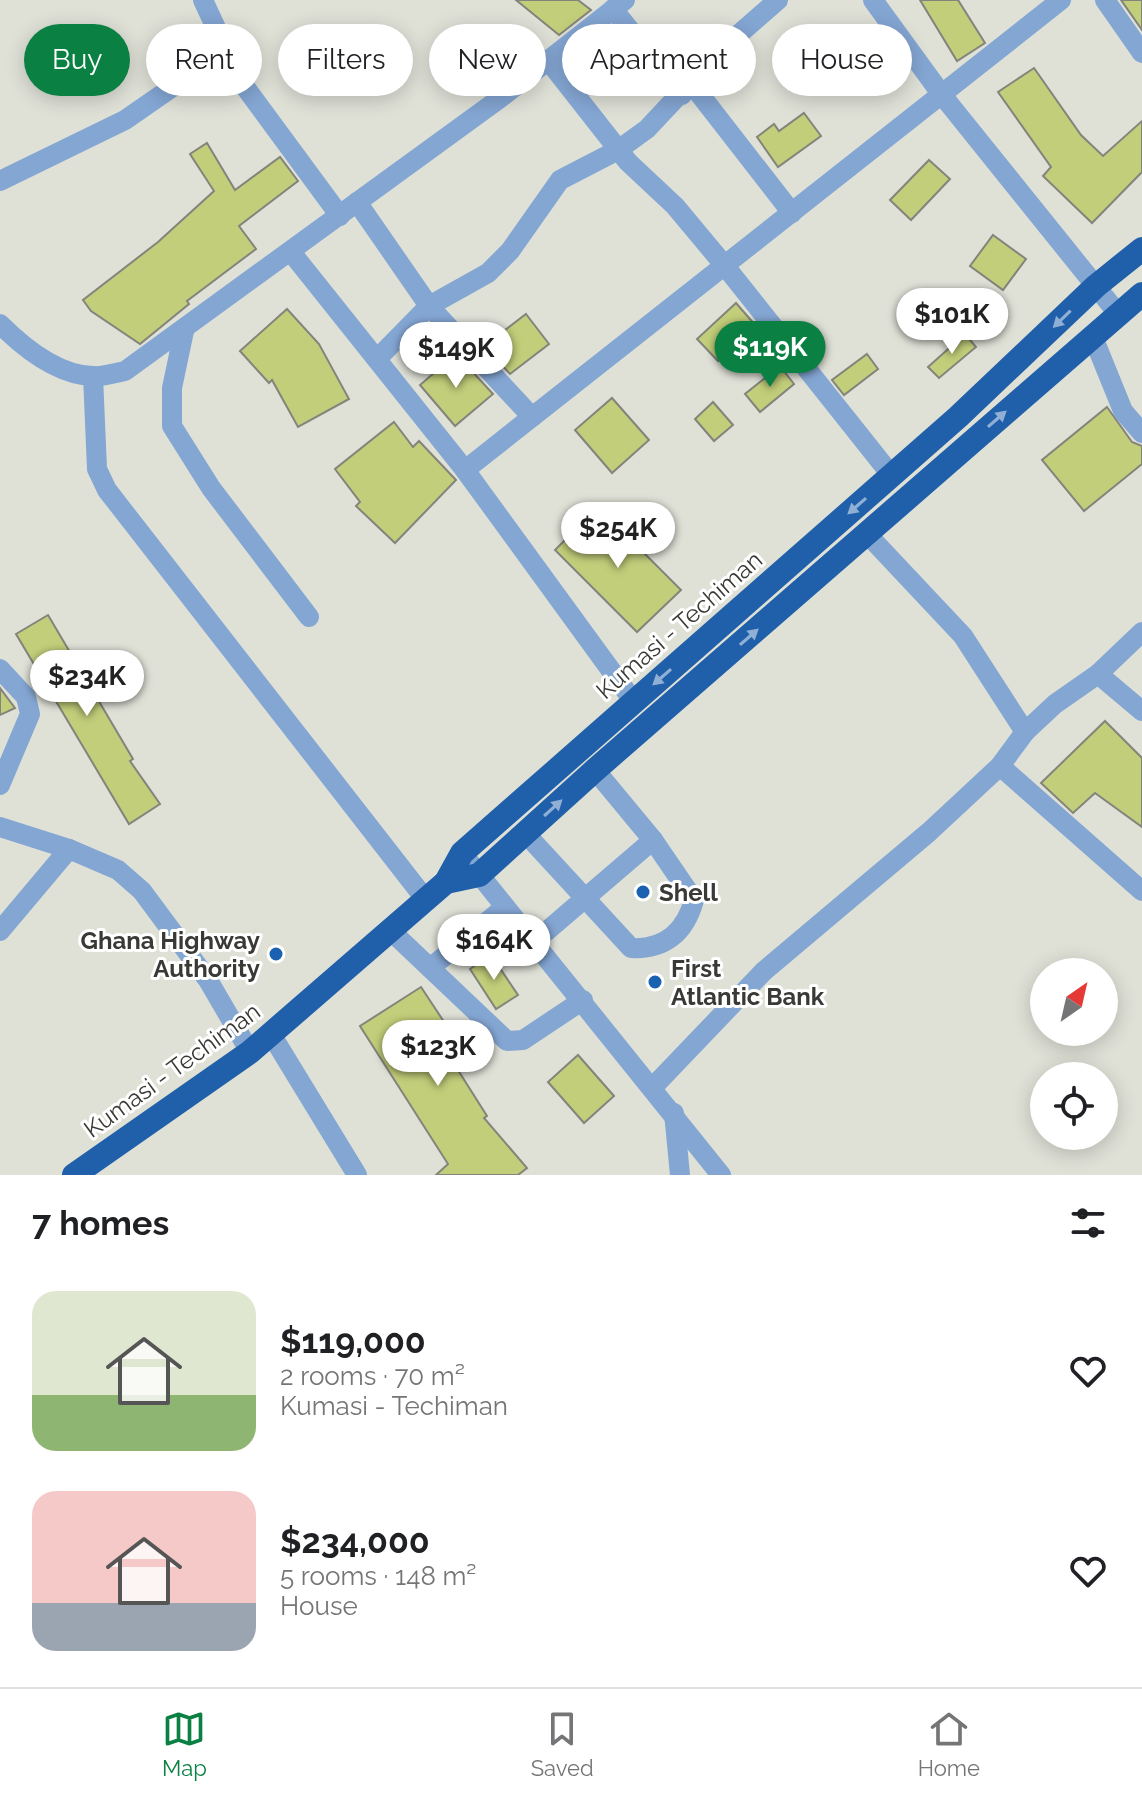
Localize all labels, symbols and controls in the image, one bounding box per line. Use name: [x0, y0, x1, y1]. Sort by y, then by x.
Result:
chip: Buy: [24, 24, 130, 96]
chip: Rent: [146, 24, 262, 96]
chip: Filters: [278, 24, 413, 96]
chip: New: [429, 24, 546, 96]
chip: Apartment: [562, 24, 756, 96]
chip: House: [772, 24, 912, 96]
pin: $101K: [896, 288, 1008, 356]
text: $101K: [914, 299, 990, 329]
one-way arrow: [1053, 309, 1072, 328]
pin: $119K: [714, 321, 826, 389]
pin: $149K: [400, 322, 512, 390]
text: $119K: [733, 332, 807, 362]
text: $149K: [418, 333, 494, 363]
one-way arrow: [987, 411, 1007, 428]
one-way arrow: [848, 497, 868, 514]
pin: $254K: [562, 502, 674, 570]
text: $254K: [579, 513, 657, 543]
street label: Kumasi - Techiman: [590, 545, 768, 705]
one-way arrow: [739, 629, 759, 647]
pin: $234K: [31, 650, 143, 718]
text: $234K: [48, 661, 126, 691]
one-way arrow: [652, 668, 672, 685]
one-way arrow: [543, 800, 562, 818]
place label: Shell: [659, 878, 718, 907]
marker: Shell: [634, 883, 652, 901]
pin: $164K: [438, 914, 550, 982]
text: $164K: [455, 925, 533, 955]
place label: Ghana Highway Authority: [81, 926, 260, 983]
marker: Ghana Highway Authority: [267, 945, 285, 963]
place label: First Atlantic Bank: [671, 954, 825, 1011]
north arrow: [1030, 958, 1118, 1046]
map controls: [1030, 958, 1118, 1150]
marker: First Atlantic Bank: [646, 973, 664, 991]
street label: Kumasi - Techiman: [78, 996, 266, 1144]
pin: $123K: [382, 1020, 494, 1088]
text: $123K: [400, 1031, 476, 1061]
button: locate: [1030, 1062, 1118, 1150]
icon: filters: [1066, 1201, 1110, 1245]
text: 7 homes: [32, 1203, 169, 1243]
text: $119,000: [280, 1321, 426, 1361]
icon: home: [96, 1323, 192, 1419]
icon: heart: [1066, 1349, 1110, 1393]
text: 2 rooms · 70 m²: [280, 1361, 465, 1391]
text: Kumasi - Techiman: [280, 1391, 508, 1421]
text: $234,000: [280, 1521, 430, 1561]
icon: home: [96, 1523, 192, 1619]
icon: heart: [1066, 1549, 1110, 1593]
text: 5 rooms · 148 m²: [280, 1561, 476, 1591]
text: House: [280, 1591, 358, 1621]
tab: Map: [162, 1707, 207, 1781]
tab: Saved: [531, 1707, 594, 1781]
tab: Home: [918, 1707, 980, 1781]

